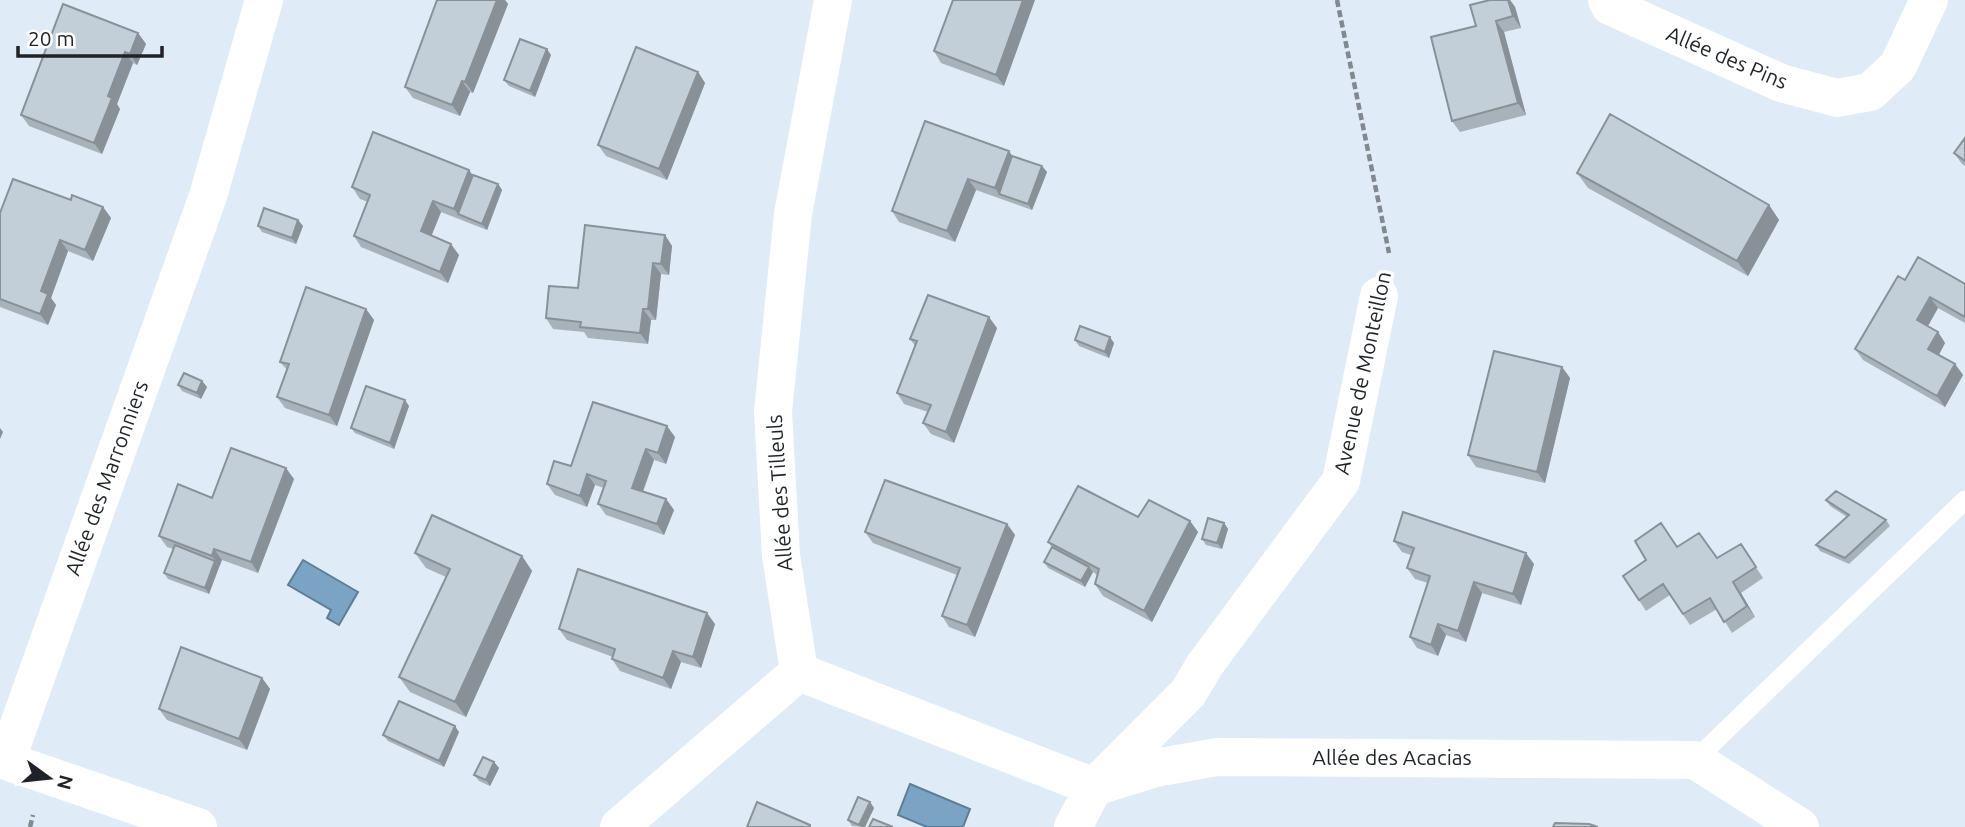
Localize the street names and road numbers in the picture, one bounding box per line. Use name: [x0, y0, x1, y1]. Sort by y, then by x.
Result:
street label: Allée des Pins: [1663, 21, 1792, 93]
street label: Avenue de Monteillon: [1329, 269, 1395, 477]
street label: Allée des Marronniers: [60, 377, 152, 578]
street label: Allée des Tilleuls: [762, 414, 796, 572]
street label: Allée des Acacias: [1312, 745, 1472, 769]

